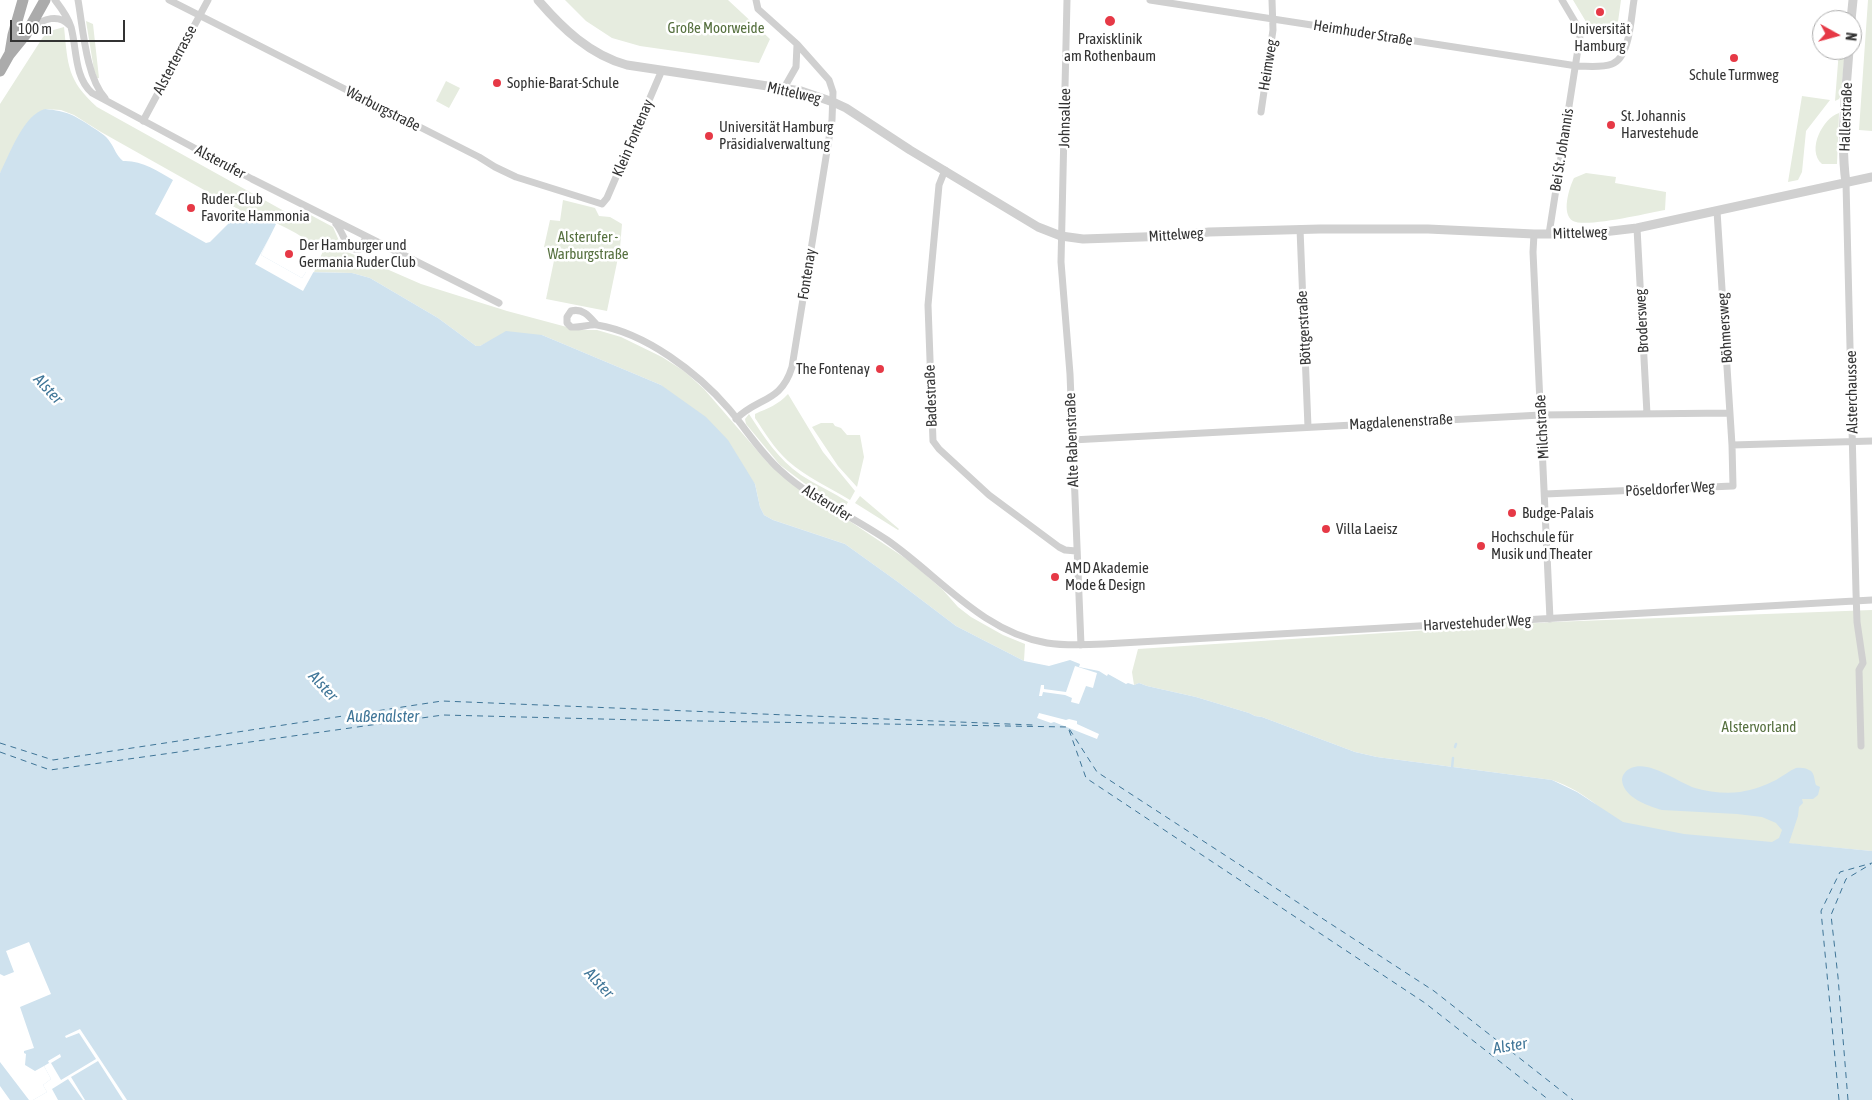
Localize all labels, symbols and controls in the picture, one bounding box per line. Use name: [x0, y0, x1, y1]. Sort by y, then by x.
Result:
marker: Universität Hamburg: [1594, 6, 1606, 18]
scale bar: [12, 10, 128, 42]
north arrow: [1812, 10, 1862, 60]
marker: Praxisklinik am Rothenbaum: [1103, 14, 1117, 28]
street label: Heimhuder Straße: [1312, 16, 1414, 50]
park label: Große Moorweide: [668, 19, 764, 37]
text: 100 m: [18, 20, 52, 37]
place label: Universität Hamburg: [1569, 20, 1631, 55]
street label: Alsterterrasse: [149, 22, 201, 98]
place label: Praxisklinik am Rothenbaum: [1064, 30, 1156, 65]
text: N: [1842, 32, 1859, 42]
street label: Heimweg: [1255, 38, 1281, 92]
marker: Schule Turmweg: [1728, 52, 1740, 64]
place label: Schule Turmweg: [1689, 66, 1779, 84]
place label: Sophie-Barat-Schule: [507, 74, 619, 92]
marker: Sophie-Barat-Schule: [491, 77, 503, 89]
street label: Mittelweg: [765, 78, 823, 108]
street label: Hallerstraße: [1836, 82, 1856, 152]
street label: Warburgstraße: [343, 83, 423, 135]
street label: Johnsallee: [1055, 88, 1075, 148]
street label: Klein Fontenay: [609, 97, 657, 179]
street label: Bei St. Johannis: [1547, 107, 1577, 193]
place label: St. Johannis Harvestehude: [1621, 107, 1699, 142]
place label: Universität Hamburg Präsidialverwaltung: [719, 118, 834, 153]
marker: St. Johannis Harvestehude: [1605, 119, 1617, 131]
marker: Universität Hamburg Präsidialverwaltung: [703, 130, 715, 142]
street label: Alsterufer: [192, 141, 248, 183]
place label: Ruder-Club Favorite Hammonia: [201, 190, 310, 225]
marker: Ruder-Club Favorite Hammonia: [185, 202, 197, 214]
street label: Mittelweg: [1552, 223, 1608, 243]
street label: Mittelweg: [1148, 224, 1204, 246]
park label: Alsterufer - Warburgstraße: [547, 228, 629, 263]
place label: Der Hamburger und Germania Ruder Club: [299, 236, 416, 271]
street label: Fontenay: [794, 247, 820, 301]
marker: Der Hamburger und Germania Ruder Club: [283, 248, 295, 260]
street label: Brodersweg: [1631, 288, 1653, 354]
street label: Böttgerstraße: [1293, 290, 1315, 366]
street label: Böhmersweg: [1714, 292, 1736, 364]
street label: Alsterchaussee: [1842, 350, 1862, 434]
place label: The Fontenay: [796, 360, 870, 378]
marker: The Fontenay: [874, 363, 886, 375]
street label: Badestraße: [921, 364, 941, 428]
water label: Alster: [29, 370, 67, 408]
street label: Alte Rabenstraße: [1061, 392, 1083, 488]
street label: Milchstraße: [1531, 394, 1553, 460]
street label: Magdalenenstraße: [1349, 410, 1453, 434]
street label: Pöseldorfer Weg: [1625, 478, 1715, 500]
street label: Alsterufer: [799, 481, 855, 525]
place label: Budge-Palais: [1522, 504, 1594, 522]
marker: Budge-Palais: [1506, 507, 1518, 519]
place label: Villa Laeisz: [1336, 520, 1398, 538]
marker: Villa Laeisz: [1320, 523, 1332, 535]
place label: Hochschule für Musik und Theater: [1491, 528, 1592, 563]
marker: Hochschule für Musik und Theater: [1475, 540, 1487, 552]
place label: AMD Akademie Mode & Design: [1065, 559, 1149, 594]
marker: AMD Akademie Mode & Design: [1049, 571, 1061, 583]
street label: Harvestehuder Weg: [1423, 611, 1531, 635]
water label: Alster: [304, 667, 342, 705]
water label: Außenalster: [347, 707, 419, 727]
park label: Alstervorland: [1722, 718, 1796, 736]
water label: Alster: [580, 964, 618, 1002]
water label: Alster: [1492, 1034, 1528, 1058]

